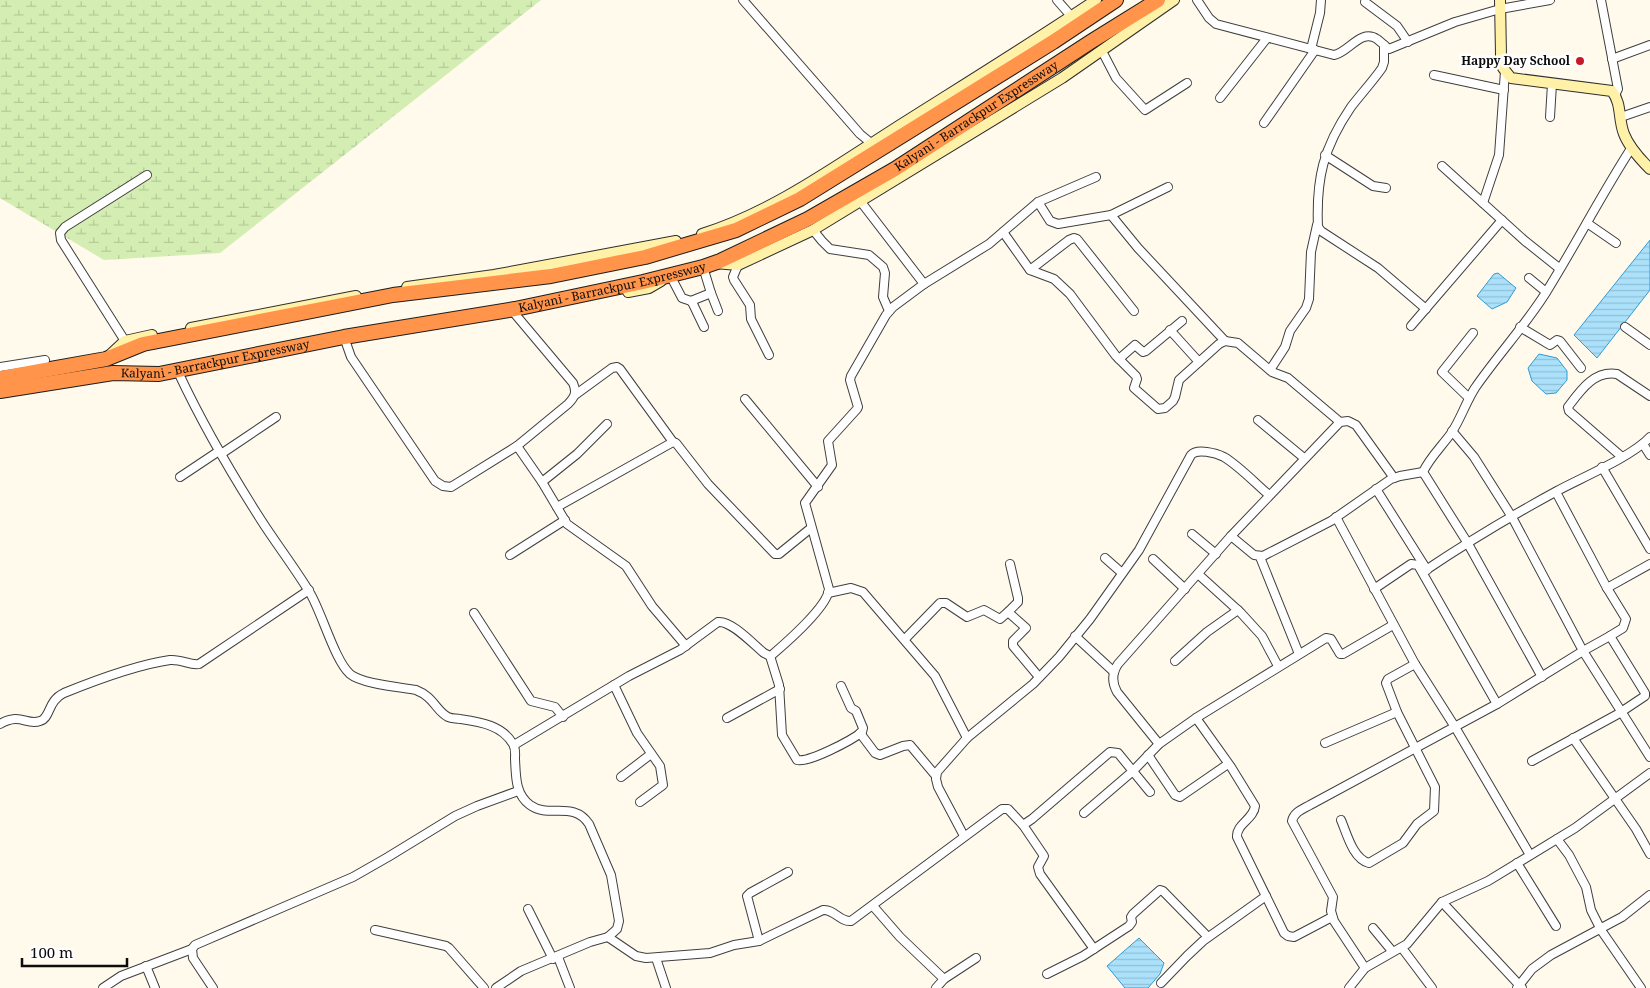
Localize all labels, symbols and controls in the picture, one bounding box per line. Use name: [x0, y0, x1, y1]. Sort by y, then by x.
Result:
place label: Happy Day School: [1461, 52, 1571, 69]
marker: Happy Day School: [1574, 55, 1586, 67]
street label: Kalyani - Barrackpur Expressway: [891, 56, 1061, 175]
street label: Kalyani - Barrackpur Expressway: [517, 258, 708, 316]
street label: Kalyani - Barrackpur Expressway: [121, 335, 311, 382]
scale bar: [22, 936, 128, 968]
text: 100 m: [30, 942, 73, 962]

